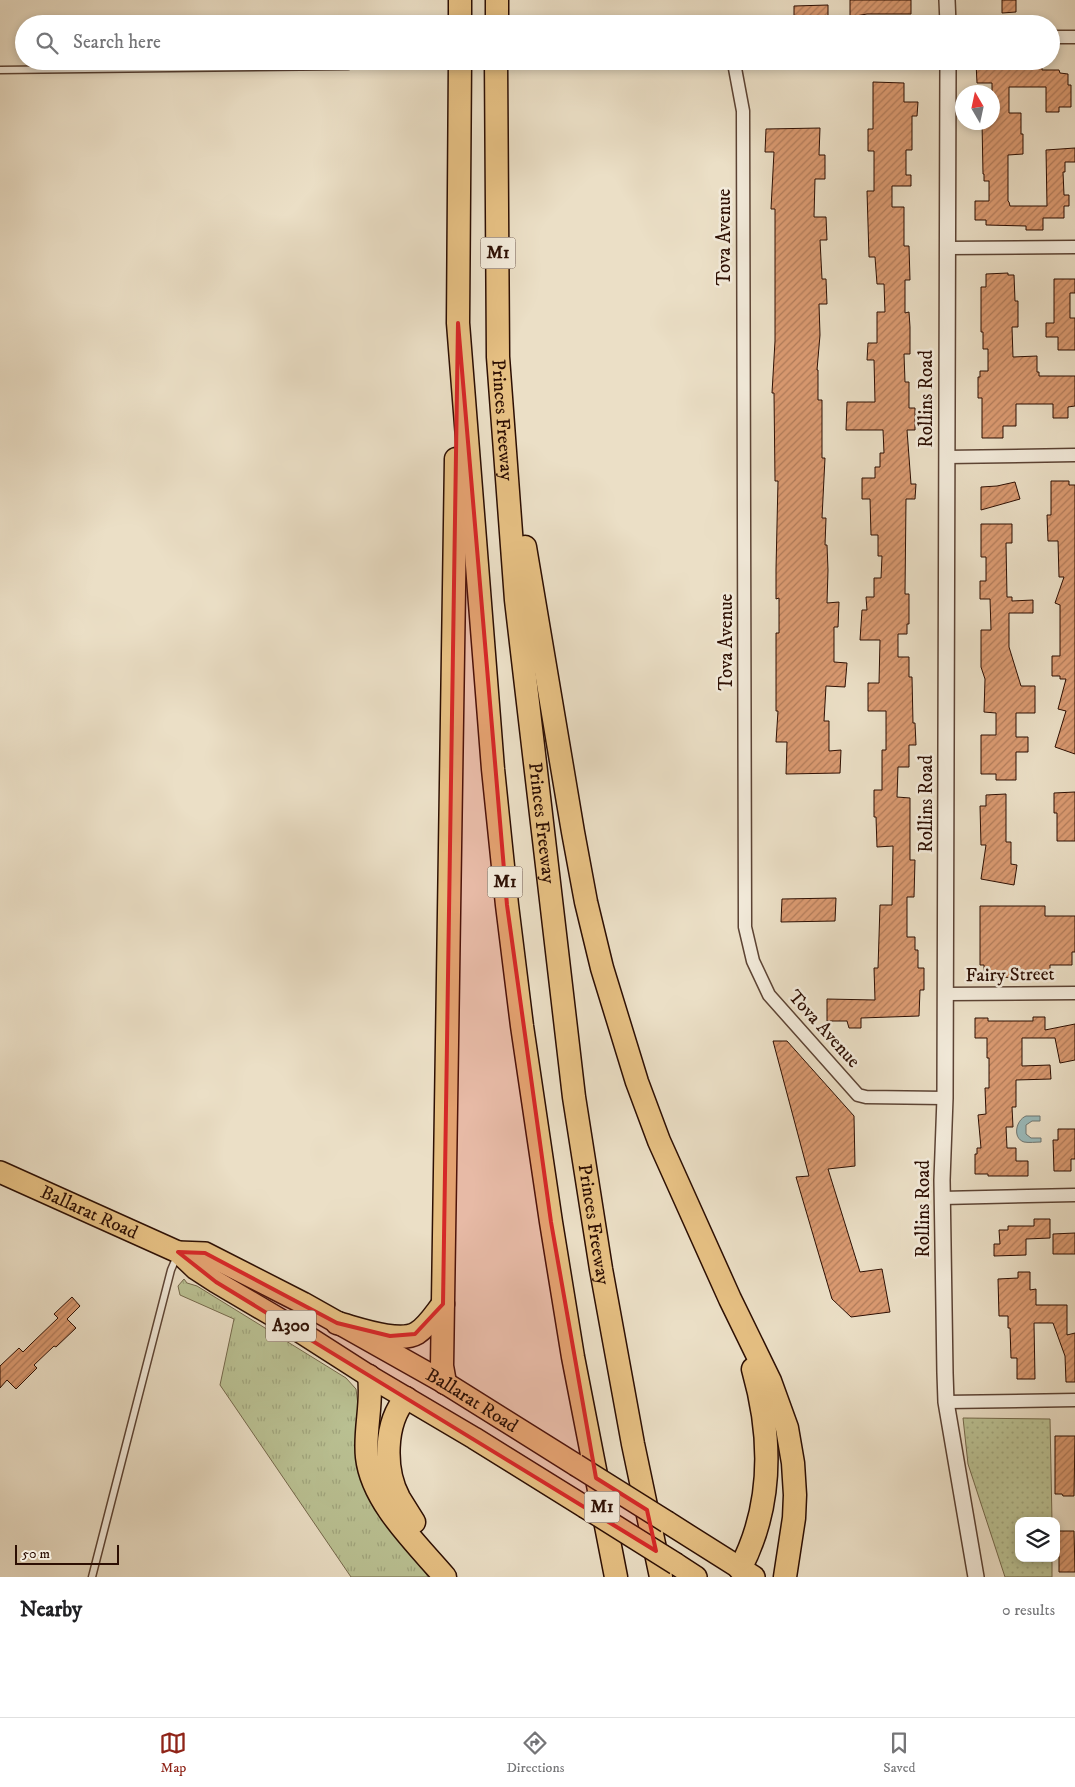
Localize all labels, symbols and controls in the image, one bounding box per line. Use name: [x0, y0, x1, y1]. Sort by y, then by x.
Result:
search box: [15, 15, 1060, 70]
icon: search: [33, 29, 61, 57]
text: Search here: [73, 31, 161, 54]
north arrow: [955, 85, 1000, 130]
street label: Tova Avenue: [713, 188, 736, 285]
road number: M1: [480, 238, 516, 268]
street label: Rollins Road: [915, 350, 938, 448]
street label: Princes Freeway: [487, 358, 519, 483]
street label: Tova Avenue: [715, 593, 738, 690]
street label: Rollins Road: [915, 755, 938, 853]
street label: Princes Freeway: [524, 761, 561, 886]
road number: M1: [488, 866, 522, 898]
street label: Fairy Street: [965, 963, 1055, 987]
street label: Tova Avenue: [783, 985, 865, 1073]
street label: Rollins Road: [912, 1160, 935, 1258]
street label: Princes Freeway: [573, 1162, 615, 1288]
street label: Ballarat Road: [37, 1180, 142, 1244]
road number: A300: [266, 1310, 316, 1342]
street label: Ballarat Road: [422, 1363, 523, 1438]
road number: M1: [584, 1491, 620, 1522]
map controls: [1015, 1517, 1060, 1562]
button: layers: [1015, 1517, 1060, 1562]
scale bar: [15, 1542, 119, 1565]
text: 50 m: [22, 1545, 50, 1563]
text: Nearby: [20, 1597, 82, 1623]
text: 0 results: [1002, 1600, 1055, 1620]
tab: Map: [159, 1729, 187, 1777]
tab: Directions: [506, 1729, 564, 1777]
tab: Saved: [883, 1729, 916, 1777]

